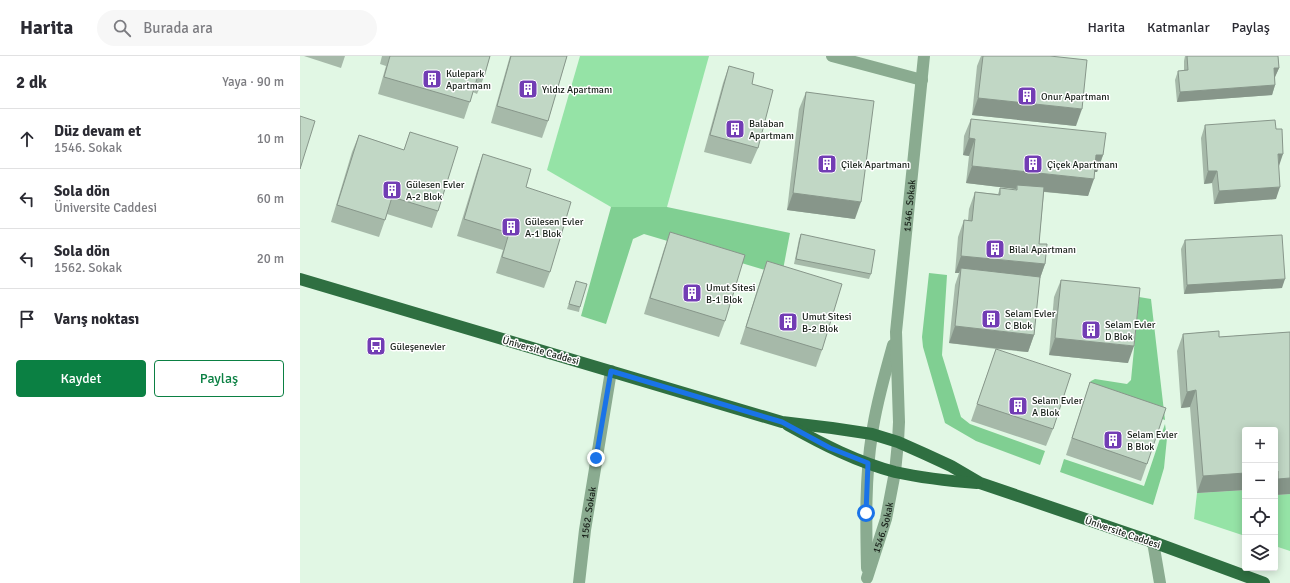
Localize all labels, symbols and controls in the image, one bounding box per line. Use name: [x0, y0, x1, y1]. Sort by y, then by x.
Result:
search box: [97, 10, 377, 46]
text: Harita: [20, 16, 73, 40]
icon: search: [111, 17, 133, 39]
text: Burada ara: [143, 19, 213, 37]
text: Harita: [1087, 19, 1125, 36]
text: Katmanlar: [1147, 19, 1210, 36]
text: Paylaş: [1232, 19, 1270, 36]
building icon: Kulepark Apartmanı: [421, 68, 443, 90]
place label: Kulepark Apartmanı: [446, 68, 491, 92]
text: 2 dk: [16, 72, 47, 93]
text: Yaya · 90 m: [222, 74, 284, 90]
building icon: Yıldız Apartmanı: [517, 78, 539, 100]
place label: Yıldız Apartmanı: [542, 84, 612, 96]
building icon: Onur Apartmanı: [1016, 85, 1038, 107]
place label: Onur Apartmanı: [1041, 91, 1109, 103]
building icon: Balaban Apartmanı: [724, 118, 746, 140]
place label: Balaban Apartmanı: [749, 118, 794, 142]
text: Düz devam et: [54, 122, 141, 140]
icon: ahead: [16, 128, 38, 150]
text: 10 m: [257, 131, 284, 147]
text: 1546. Sokak: [54, 140, 122, 156]
building icon: Çilek Apartmanı: [816, 153, 838, 175]
building icon: Çiçek Apartmanı: [1022, 153, 1044, 175]
place label: Çilek Apartmanı: [841, 159, 910, 171]
place label: Çiçek Apartmanı: [1047, 159, 1118, 171]
building icon: Gülesen Evler A-2 Blok: [381, 179, 403, 201]
place label: Gülesen Evler A-2 Blok: [406, 179, 465, 203]
street label: 1546. Sokak: [901, 179, 918, 232]
text: Sola dön: [54, 182, 110, 200]
icon: left: [16, 188, 38, 210]
text: 60 m: [257, 191, 284, 207]
text: Üniversite Caddesi: [54, 200, 157, 216]
building icon: Gülesen Evler A-1 Blok: [500, 216, 522, 238]
place label: Gülesen Evler A-1 Blok: [525, 216, 584, 240]
building icon: Bilal Apartmanı: [984, 238, 1006, 260]
text: Sola dön: [54, 242, 110, 260]
place label: Bilal Apartmanı: [1009, 244, 1076, 256]
icon: left: [16, 248, 38, 270]
text: 20 m: [257, 251, 284, 267]
text: 1562. Sokak: [54, 260, 122, 276]
building icon: Umut Sitesi B-1 Blok: [681, 282, 703, 304]
place label: Umut Sitesi B-1 Blok: [706, 282, 756, 306]
icon: arrive: [16, 308, 38, 330]
building icon: Selam Evler C Blok: [980, 308, 1002, 330]
place label: Selam Evler C Blok: [1005, 308, 1056, 332]
text: Varış noktası: [54, 310, 139, 328]
building icon: Umut Sitesi B-2 Blok: [777, 311, 799, 333]
place label: Umut Sitesi B-2 Blok: [802, 311, 852, 335]
building icon: Selam Evler D Blok: [1080, 319, 1102, 341]
place label: Selam Evler D Blok: [1105, 319, 1156, 343]
street label: Üniversite Caddesi: [501, 334, 580, 368]
bus stop icon: Güleşenevler: [365, 335, 387, 357]
place label: Güleşenevler: [390, 341, 446, 353]
button: Kaydet: [16, 360, 146, 397]
button: Paylaş: [154, 360, 284, 397]
building icon: Selam Evler A Blok: [1007, 395, 1029, 417]
place label: Selam Evler A Blok: [1032, 395, 1083, 419]
map controls: [1242, 427, 1278, 571]
button: +: [1242, 427, 1278, 463]
building icon: Selam Evler B Blok: [1102, 429, 1124, 451]
place label: Selam Evler B Blok: [1127, 429, 1178, 453]
route end: [587, 449, 605, 467]
button: −: [1242, 463, 1278, 499]
street label: 1562. Sokak: [579, 486, 599, 539]
button: locate: [1242, 499, 1278, 535]
street label: 1546. Sokak: [870, 501, 896, 555]
route start: [857, 504, 875, 522]
street label: Üniversite Caddesi: [1083, 514, 1162, 552]
button: layers: [1242, 535, 1278, 571]

